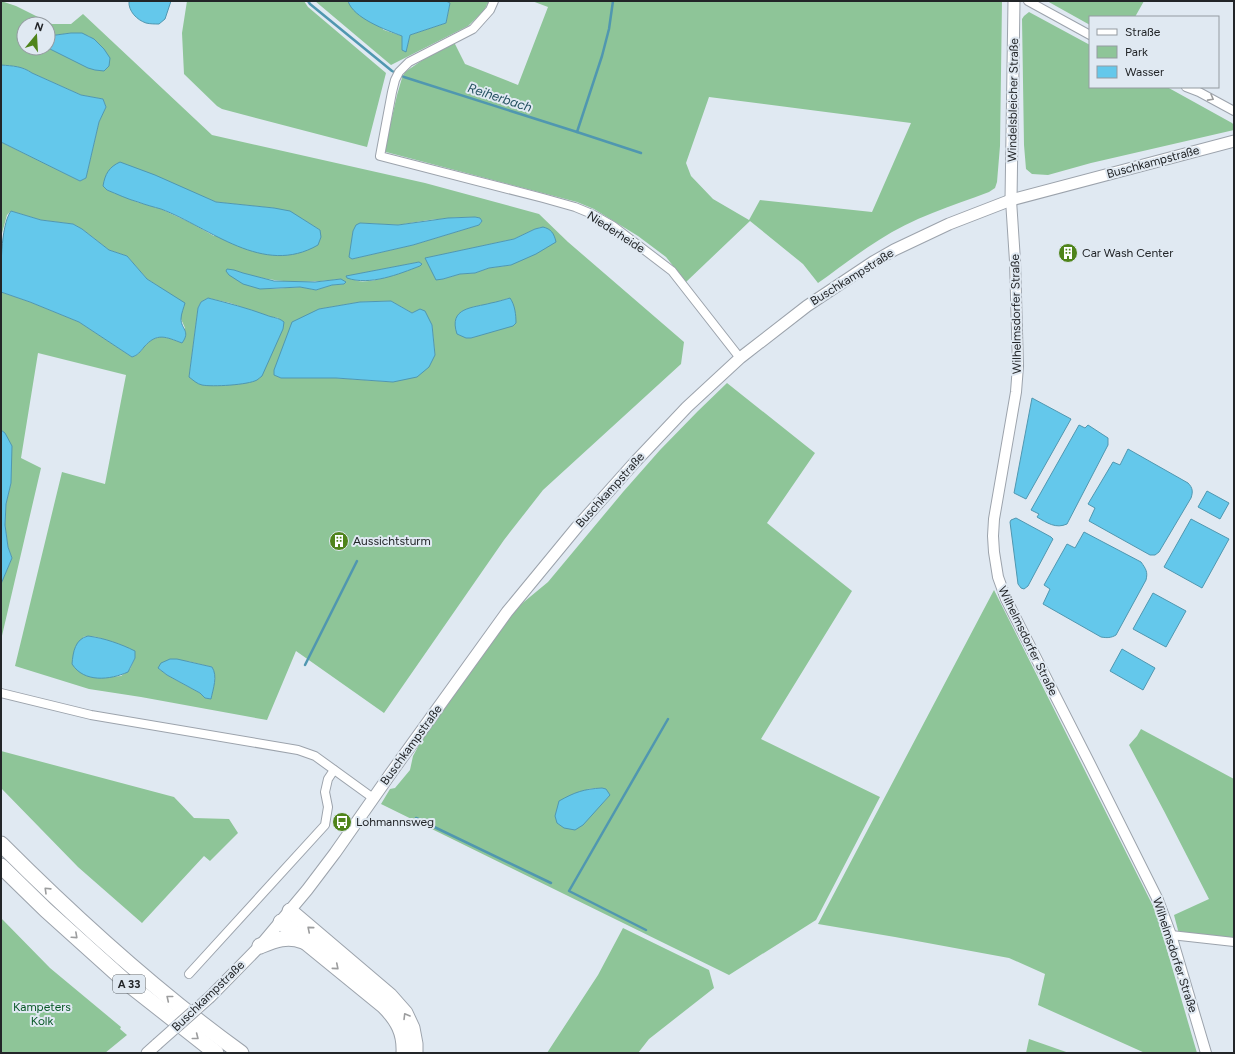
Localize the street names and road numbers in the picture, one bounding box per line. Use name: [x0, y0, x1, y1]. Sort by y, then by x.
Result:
street label: Windelsbleicher Straße: [1005, 37, 1021, 162]
street label: Buschkampstraße: [1105, 143, 1201, 181]
street label: Niederheide: [585, 208, 648, 256]
street label: Buschkampstraße: [808, 246, 897, 308]
street label: Wilhelmsdorfer Straße: [1008, 253, 1024, 374]
street label: Buschkampstraße: [573, 449, 647, 530]
street label: Wilhelmsdorfer Straße: [995, 584, 1061, 698]
street label: Buschkampstraße: [377, 702, 445, 788]
street label: Wilhelmsdorfer Straße: [1150, 896, 1200, 1015]
street label: Buschkampstraße: [169, 957, 248, 1034]
road number: A 33: [113, 975, 145, 993]

